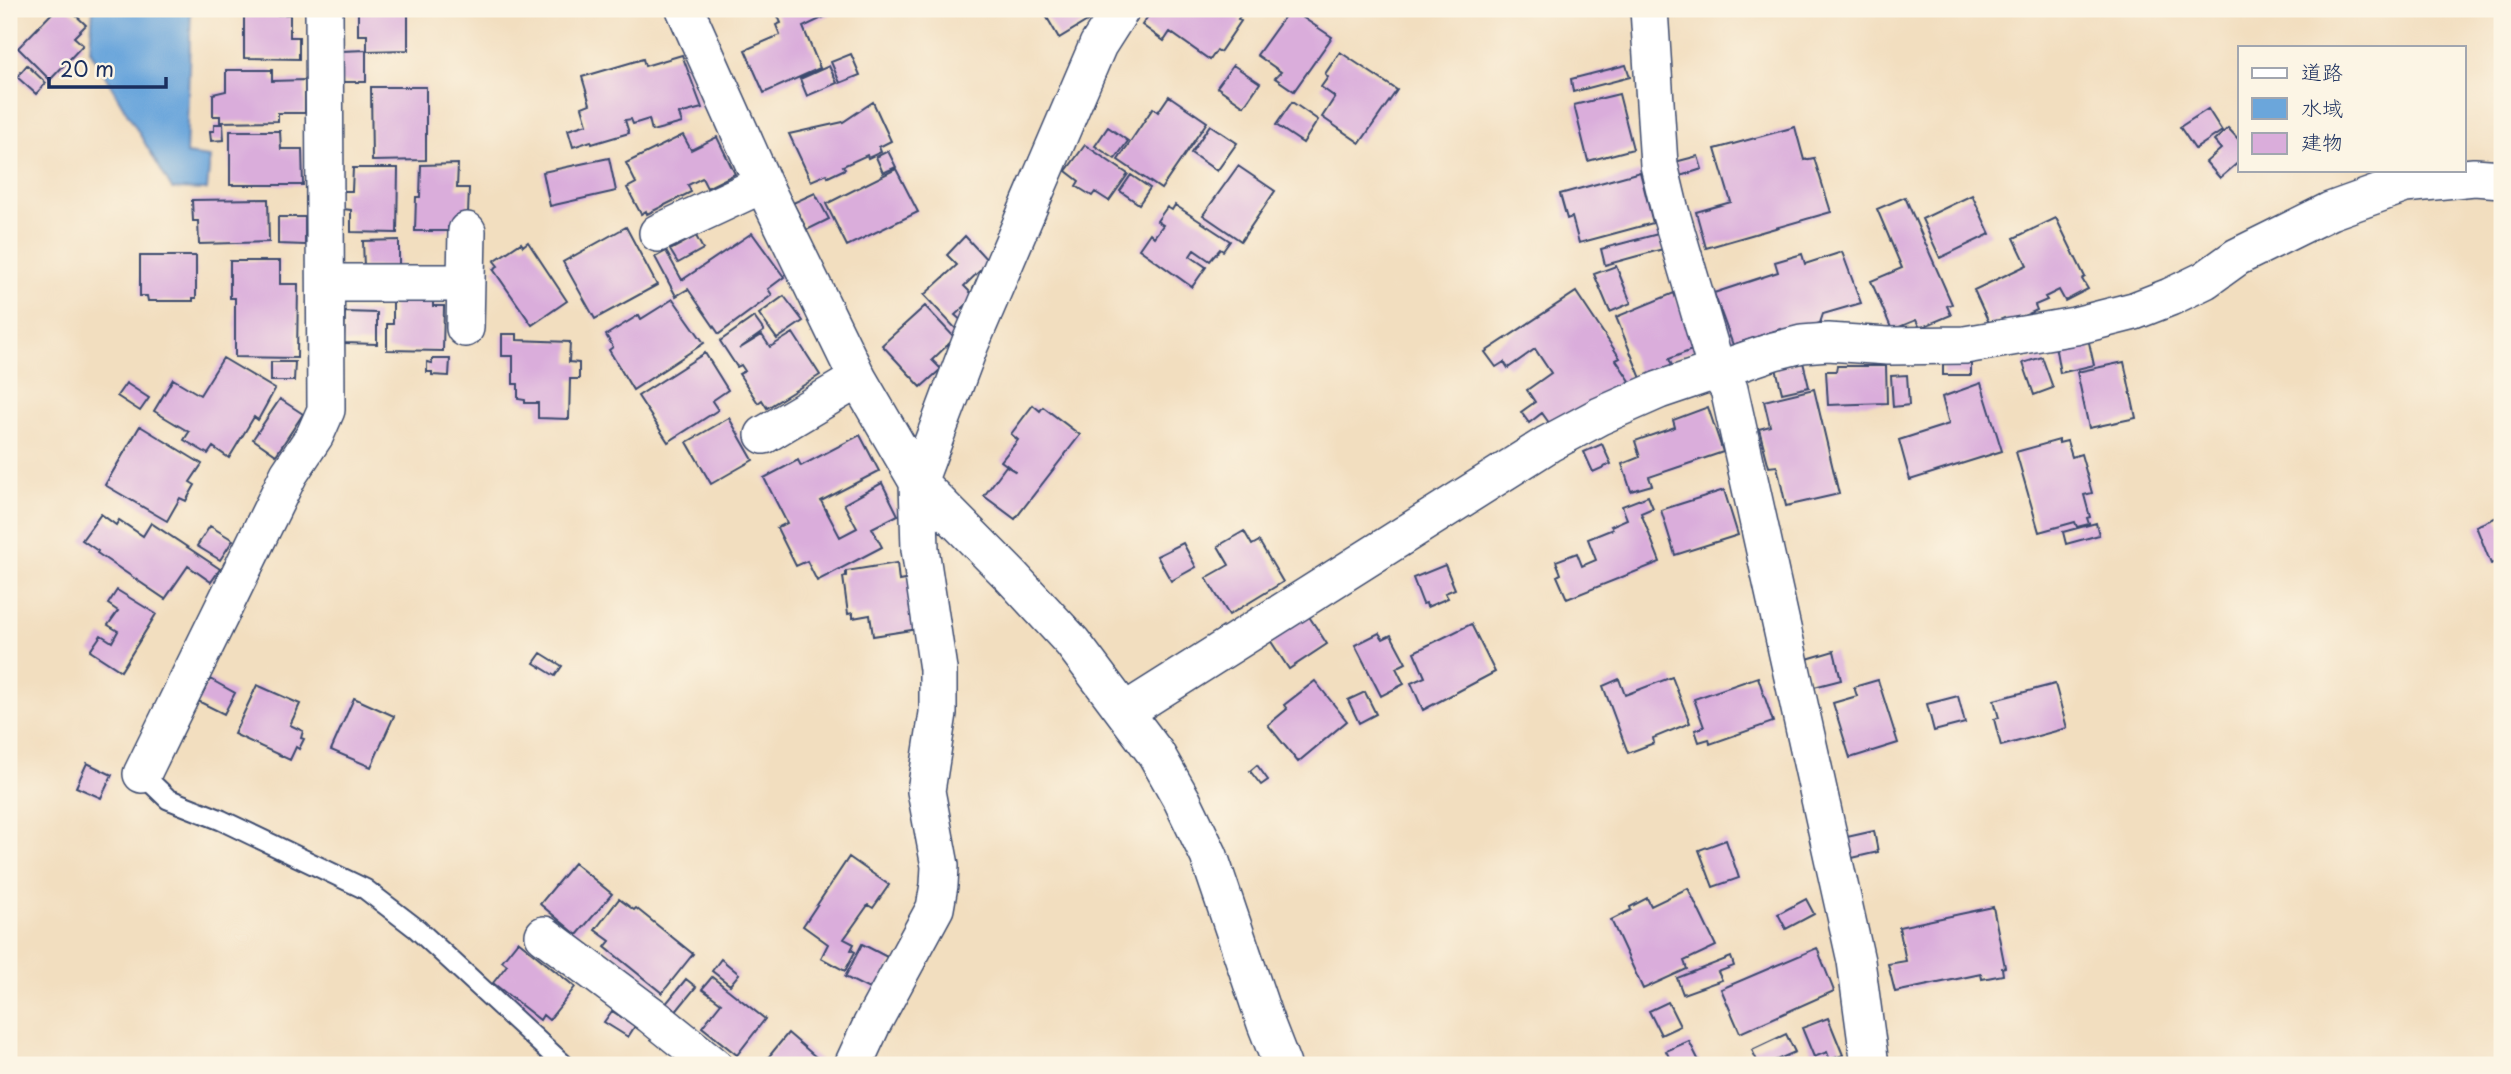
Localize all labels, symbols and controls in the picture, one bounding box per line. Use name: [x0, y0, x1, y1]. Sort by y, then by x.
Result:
scale bar: [49, 46, 166, 90]
legend: [2238, 46, 2466, 172]
text: 20 m: [60, 52, 114, 84]
text: 道路: [2301, 55, 2343, 87]
text: 水域: [2301, 91, 2343, 123]
text: 建物: [2301, 125, 2343, 157]

